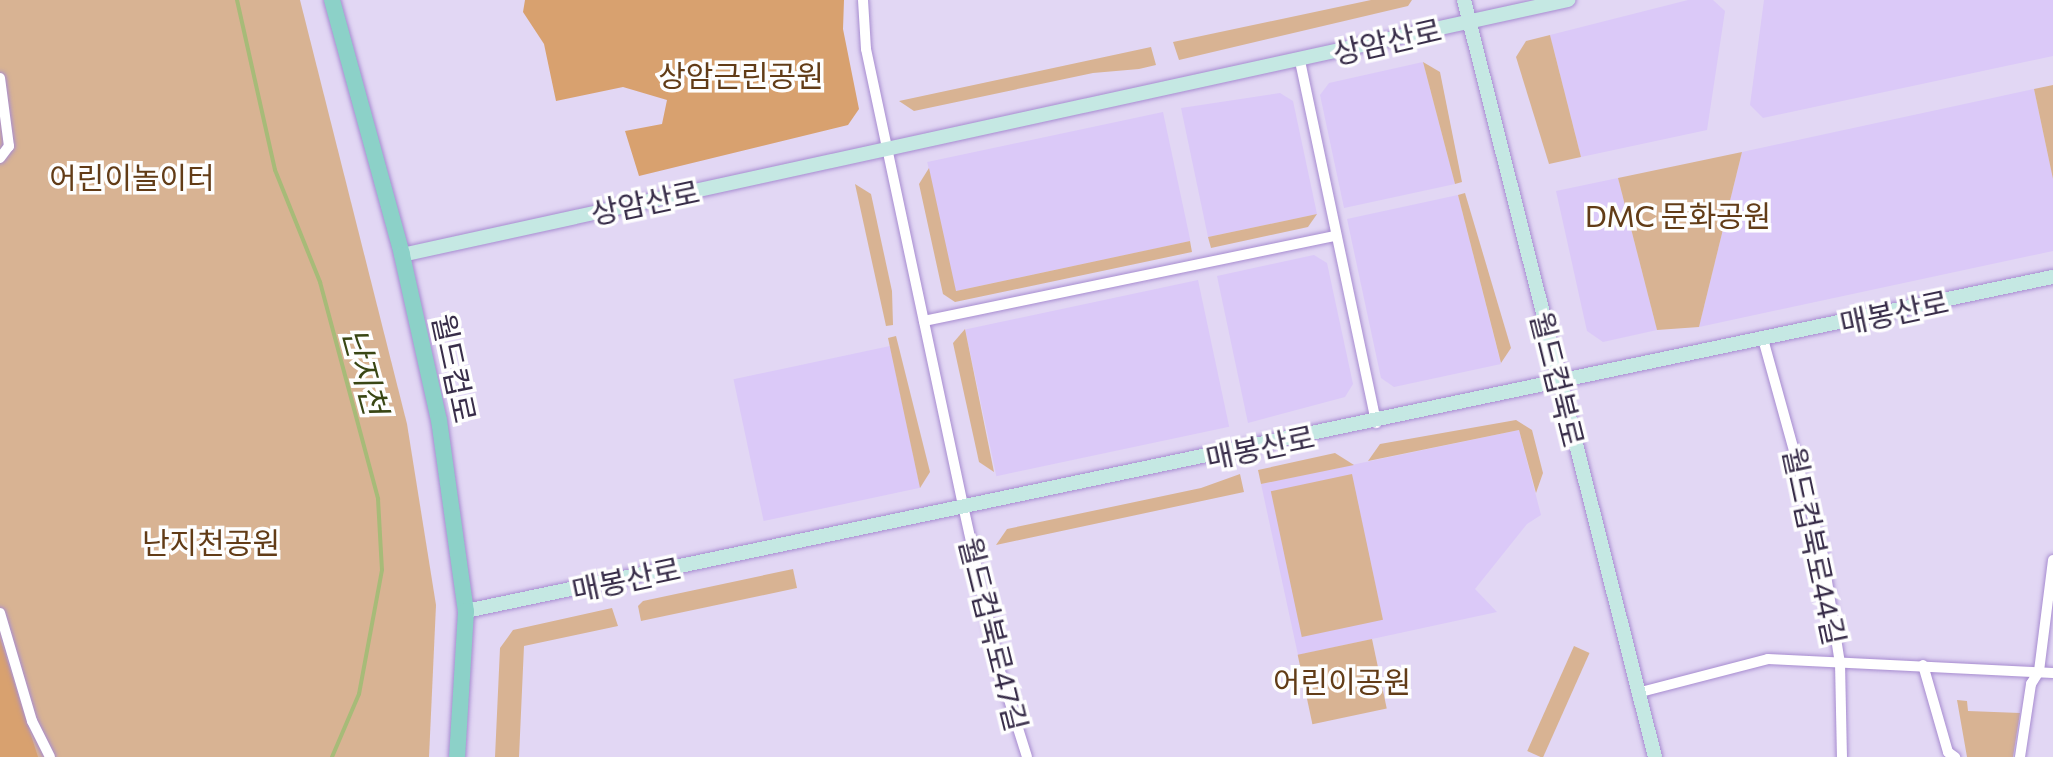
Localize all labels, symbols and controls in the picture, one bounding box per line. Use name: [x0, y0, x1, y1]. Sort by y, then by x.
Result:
street label: 상암산로: [1329, 11, 1445, 71]
park label: 상암근린공원: [658, 57, 824, 93]
park label: 어린이놀이터: [49, 159, 215, 195]
street label: 상암산로: [587, 173, 703, 231]
park label: DMC 문화공원: [1585, 197, 1771, 233]
street label: 매봉산로: [1836, 283, 1952, 341]
street label: 월드컵북로: [1524, 308, 1592, 450]
street label: 월드컵로: [426, 310, 484, 426]
water label: 난지천: [336, 323, 396, 419]
street label: 매봉산로: [1202, 418, 1318, 476]
street label: 월드컵북로44길: [1776, 444, 1854, 648]
park label: 난지천공원: [142, 524, 280, 560]
street label: 월드컵북로47길: [952, 533, 1036, 735]
street label: 매봉산로: [568, 550, 684, 608]
park label: 어린이공원: [1273, 663, 1411, 699]

